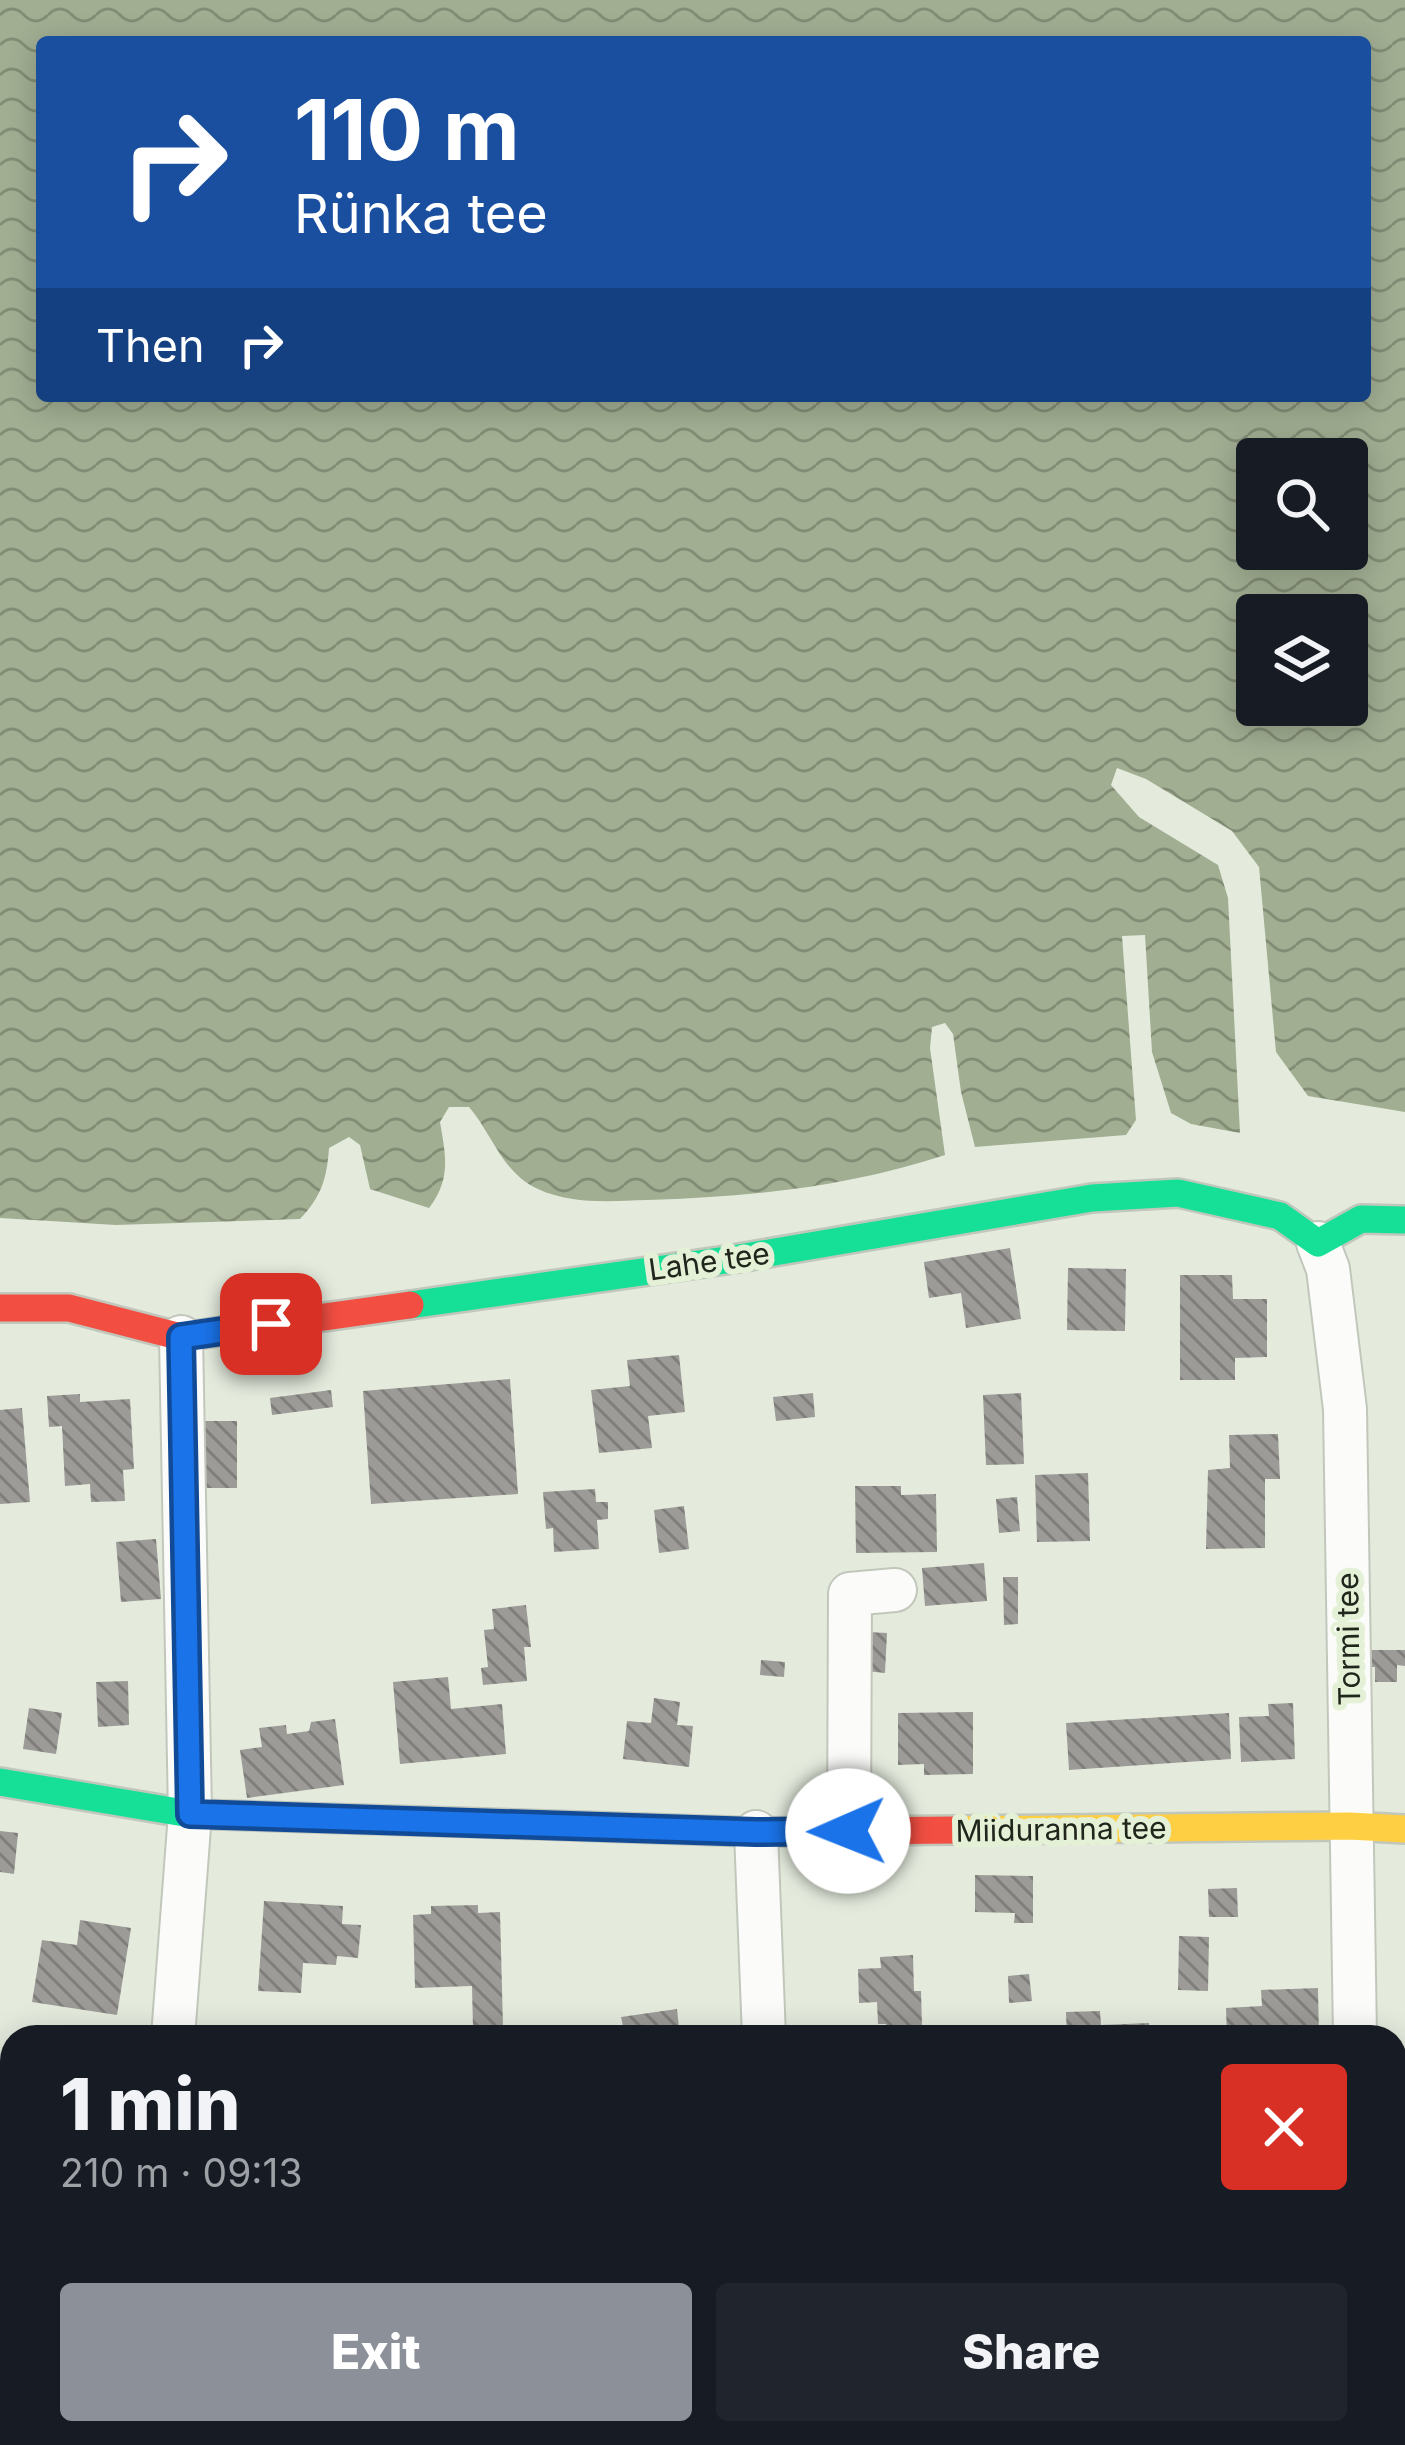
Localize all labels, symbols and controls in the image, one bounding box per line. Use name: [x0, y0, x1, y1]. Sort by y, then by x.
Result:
text: 110 m: [294, 79, 520, 180]
icon: right: [96, 84, 252, 240]
text: Rünka tee: [294, 181, 548, 246]
icon: right: [228, 312, 294, 378]
text: Then: [96, 318, 204, 373]
map controls: [1236, 438, 1368, 726]
button: search: [1236, 438, 1368, 570]
button: layers: [1236, 594, 1368, 726]
street label: Lahe tee: [646, 1235, 772, 1287]
pin: [220, 1273, 322, 1375]
icon: arrive: [238, 1291, 304, 1357]
street label: Tormi tee: [1329, 1572, 1367, 1706]
position arrow: [785, 1768, 911, 1894]
street label: Miiduranna tee: [955, 1809, 1167, 1849]
text: 1 min: [60, 2060, 240, 2147]
button: close: [1221, 2064, 1347, 2190]
text: 210 m · 09:13: [60, 2149, 303, 2196]
button: Exit: [60, 2283, 692, 2421]
button: Share: [716, 2283, 1347, 2421]

